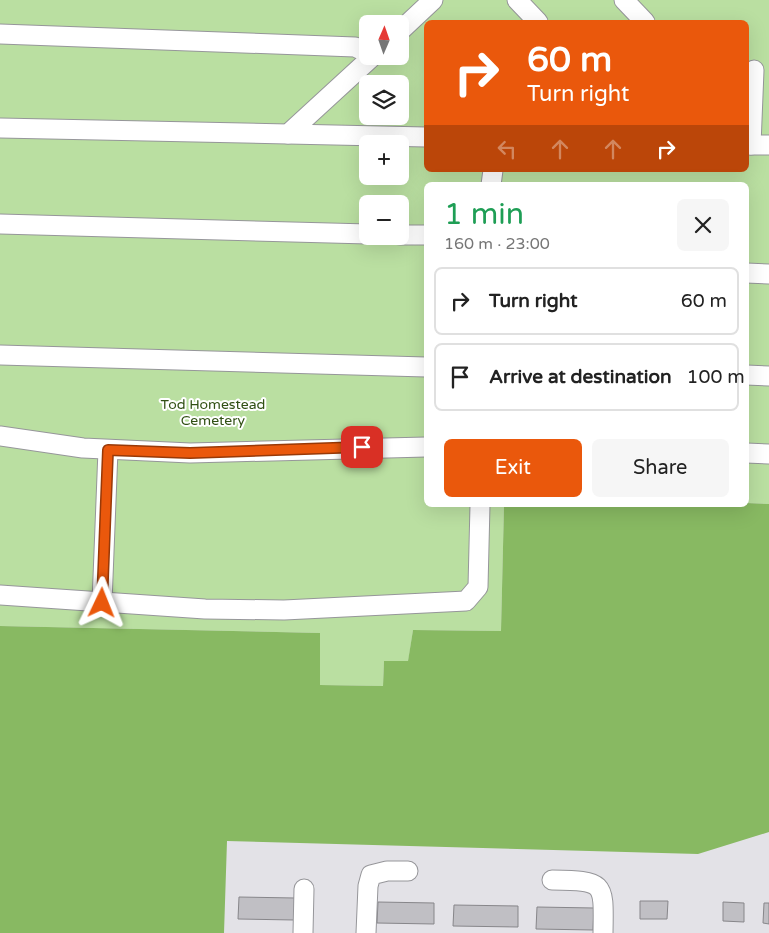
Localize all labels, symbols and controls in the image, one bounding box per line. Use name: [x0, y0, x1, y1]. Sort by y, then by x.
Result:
north arrow: [359, 15, 409, 65]
map controls: [359, 15, 409, 245]
text: 60 m: [527, 39, 612, 81]
icon: right: [444, 40, 509, 105]
button: layers: [359, 75, 409, 125]
text: Turn right: [527, 81, 629, 107]
button: +: [359, 135, 409, 185]
icon: left: [493, 135, 521, 163]
icon: ahead: [546, 135, 574, 163]
icon: ahead: [599, 135, 627, 163]
icon: right: [652, 135, 680, 163]
button: −: [359, 195, 409, 245]
text: 1 min: [444, 196, 524, 233]
button: close: [677, 199, 729, 251]
text: 160 m · 23:00: [444, 234, 550, 254]
icon: right: [446, 287, 474, 315]
text: Turn right: [489, 290, 577, 312]
text: 60 m: [681, 290, 727, 312]
icon: arrive: [446, 363, 474, 391]
text: Arrive at destination: [489, 366, 672, 388]
text: 100 m: [687, 366, 745, 388]
park label: Tod Homestead Cemetery: [161, 396, 265, 429]
pin: [341, 426, 383, 468]
icon: arrive: [348, 433, 376, 461]
button: Exit: [444, 439, 582, 497]
button: Share: [592, 439, 729, 497]
position arrow: [75, 576, 127, 628]

